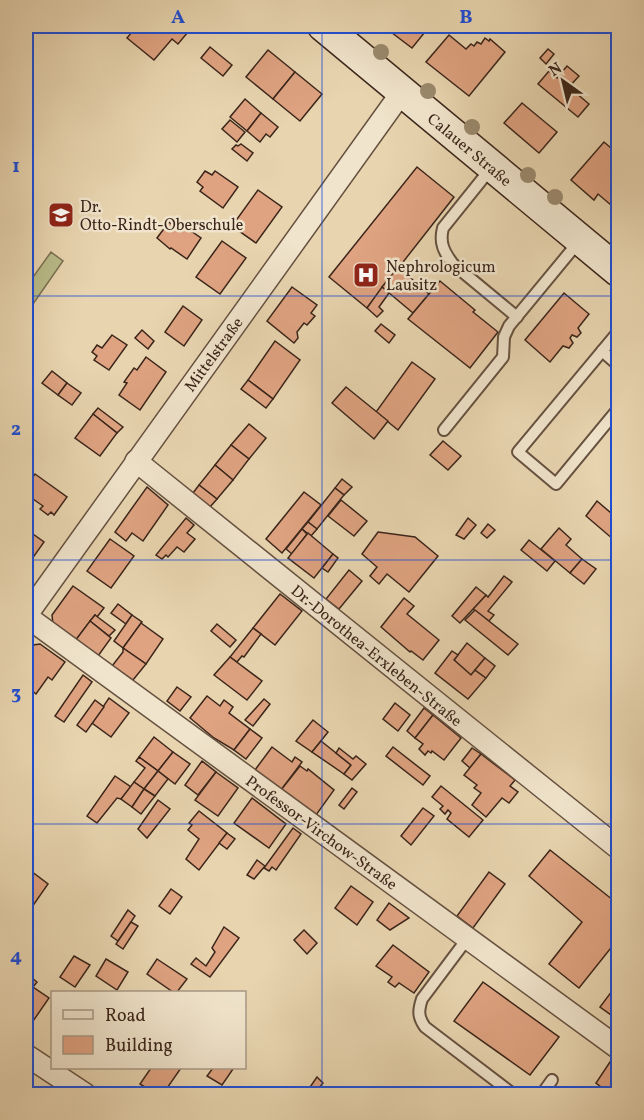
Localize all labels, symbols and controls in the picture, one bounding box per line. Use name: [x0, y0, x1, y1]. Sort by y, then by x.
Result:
text: A: [171, 4, 185, 32]
text: B: [459, 4, 473, 32]
north arrow: [533, 51, 593, 111]
text: N: [545, 58, 567, 83]
street label: Calauer Straße: [422, 109, 516, 192]
text: 1: [12, 153, 20, 181]
place label: Dr. Otto-Rindt-Oberschule: [80, 197, 243, 237]
school or university icon: Dr. Otto-Rindt-Oberschule: [46, 200, 76, 230]
place label: Nephrologicum Lausitz: [386, 257, 496, 297]
hospital icon: Nephrologicum Lausitz: [351, 260, 381, 290]
street label: Mittelstraße: [180, 313, 249, 397]
text: 2: [11, 416, 21, 444]
street label: Dr.-Dorothea-Erxleben-Straße: [286, 581, 466, 733]
text: 3: [11, 680, 21, 708]
street label: Professor-Virchow-Straße: [240, 771, 401, 896]
text: 4: [10, 943, 22, 971]
legend: [51, 991, 246, 1069]
text: Road: [105, 1004, 146, 1029]
text: Building: [105, 1034, 173, 1059]

